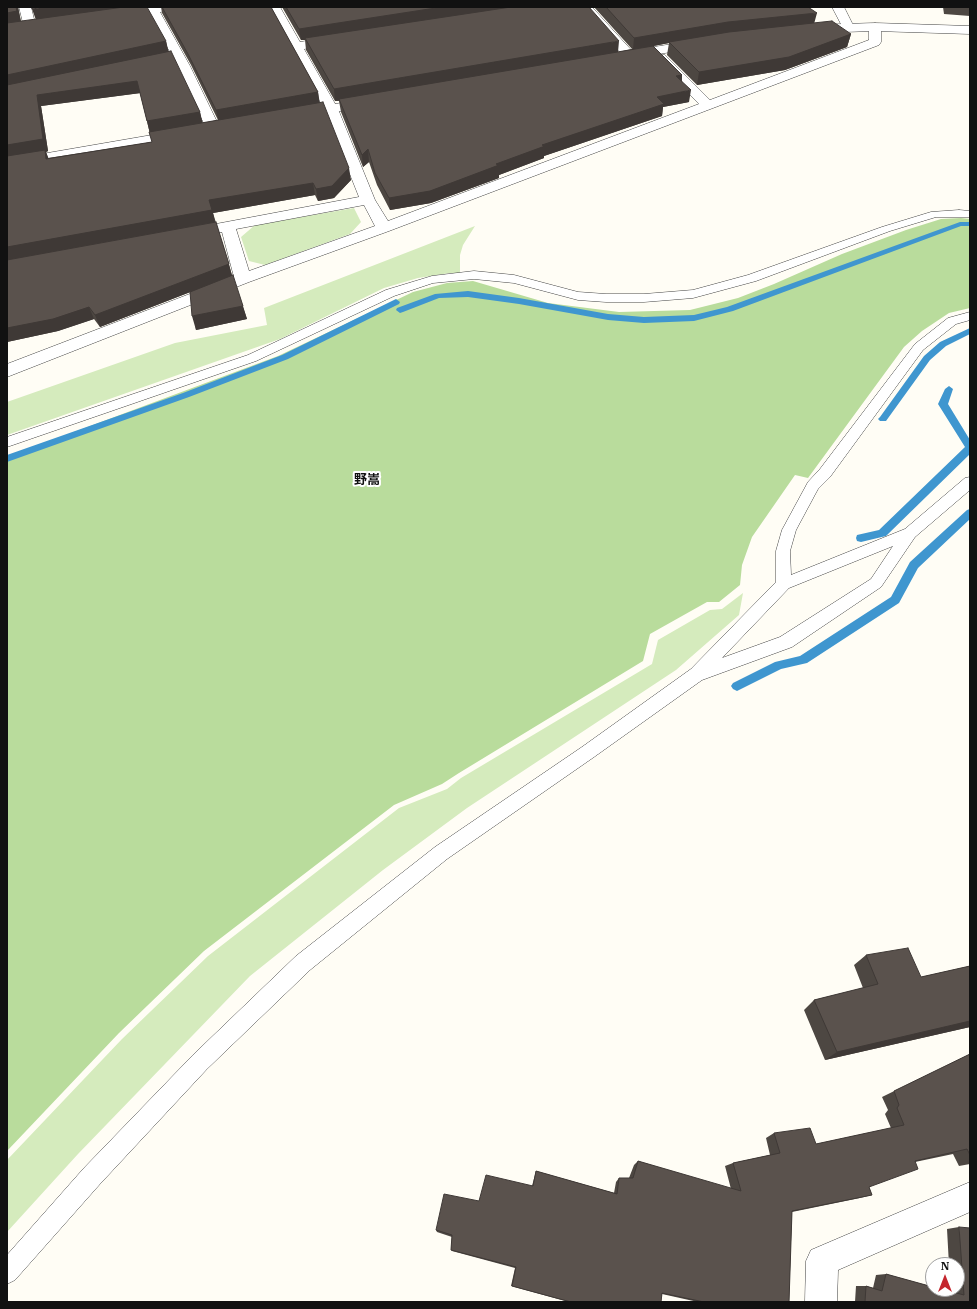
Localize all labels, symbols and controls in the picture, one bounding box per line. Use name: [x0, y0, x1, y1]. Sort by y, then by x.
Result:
district label: 野嵩: [354, 472, 380, 488]
north arrow: [925, 1257, 965, 1297]
text: N: [941, 1259, 949, 1273]

